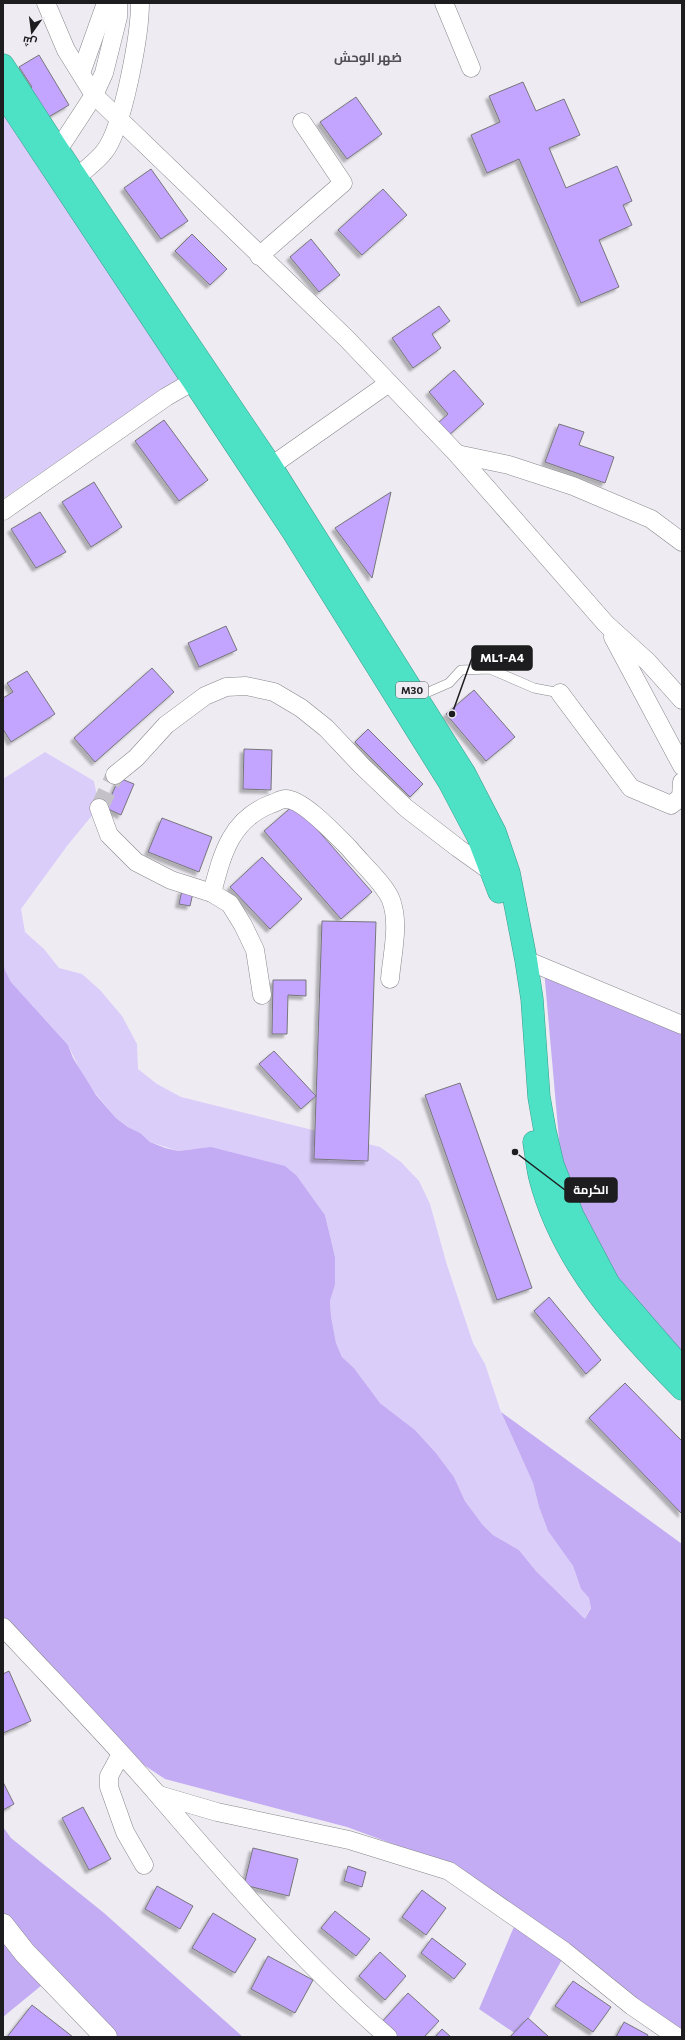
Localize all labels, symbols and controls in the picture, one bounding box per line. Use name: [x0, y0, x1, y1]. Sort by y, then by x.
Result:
north arrow: [12, 12, 52, 52]
text: ش: [21, 33, 38, 50]
district label: ضهر الوحش: [334, 49, 402, 66]
callout: ML1-A4: [472, 646, 532, 670]
text: ML1-A4: [480, 650, 525, 664]
road number: M30: [396, 682, 428, 698]
callout: الكرمة: [565, 1178, 617, 1202]
text: الكرمة: [573, 1182, 609, 1198]

